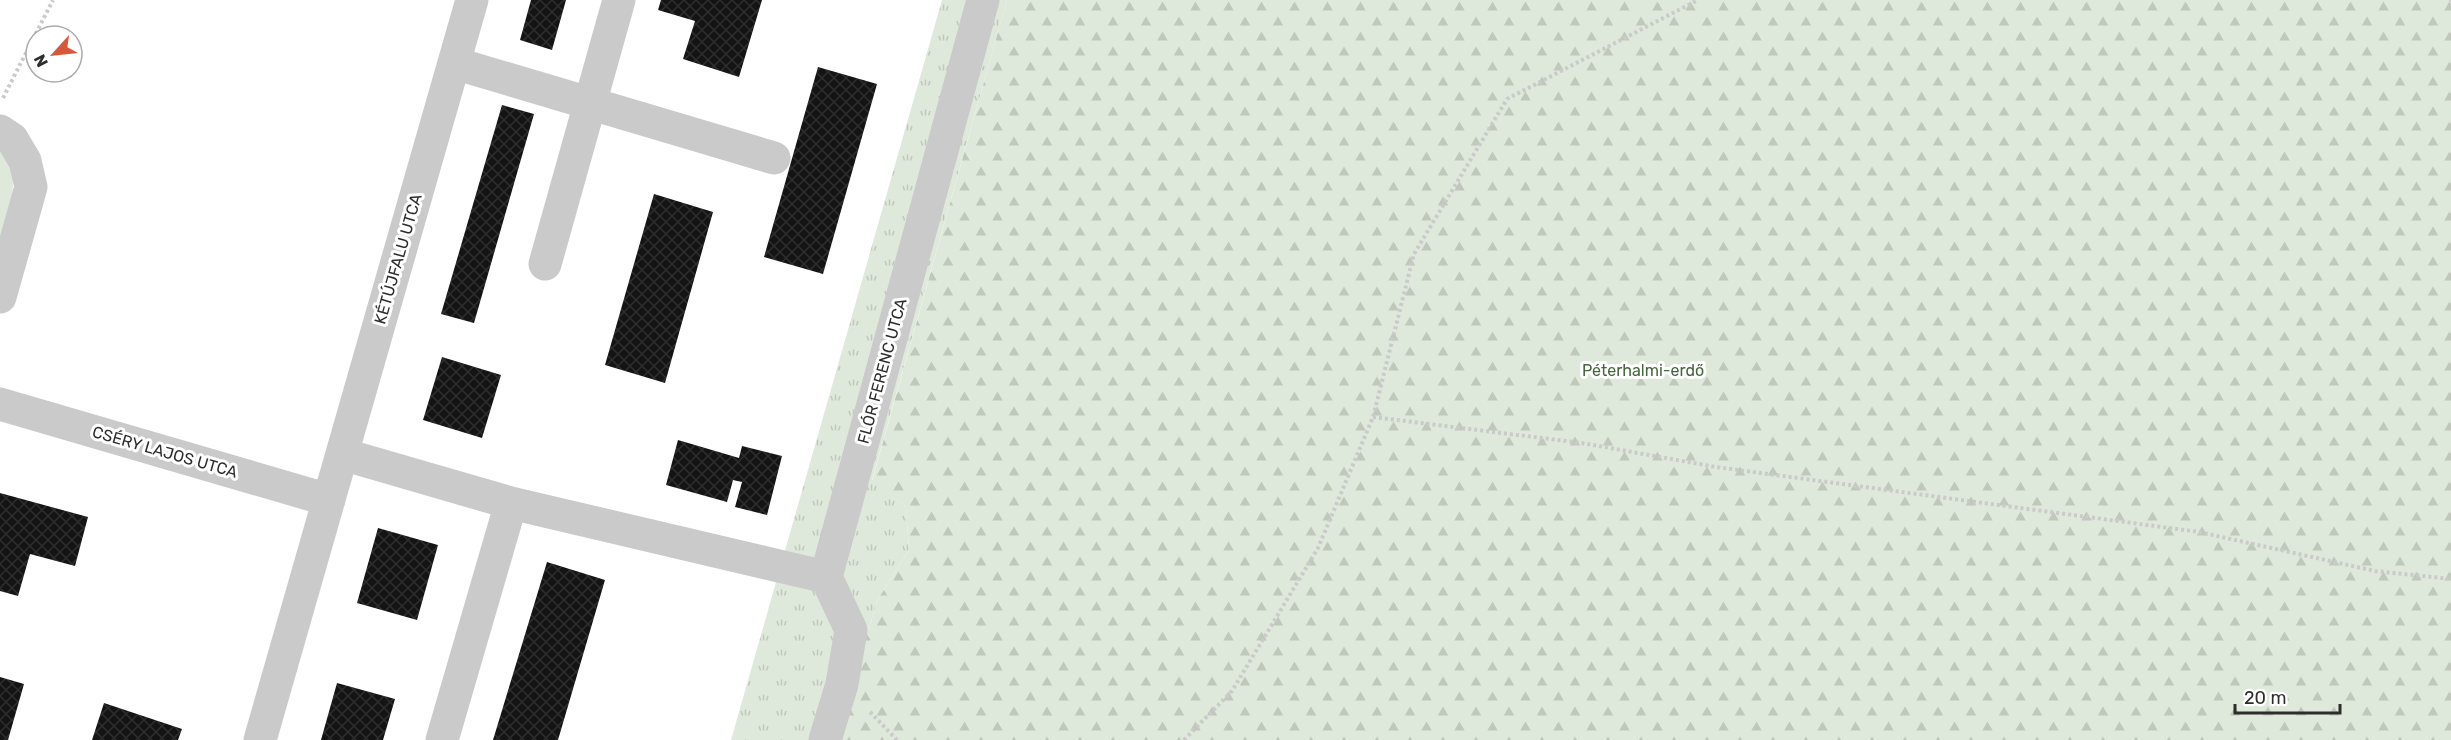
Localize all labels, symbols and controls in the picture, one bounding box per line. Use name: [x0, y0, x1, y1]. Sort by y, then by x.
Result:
north arrow: [24, 24, 84, 84]
text: N: [30, 51, 52, 70]
street label: KÉTÚJFALU UTCA: [369, 191, 426, 326]
street label: FLÓR FERENC UTCA: [852, 296, 911, 446]
park label: Péterhalmi-erdő: [1582, 361, 1704, 380]
street label: CSÉRY LAJOS UTCA: [90, 422, 240, 482]
scale bar: [2235, 677, 2340, 715]
text: 20 m: [2244, 687, 2286, 709]

